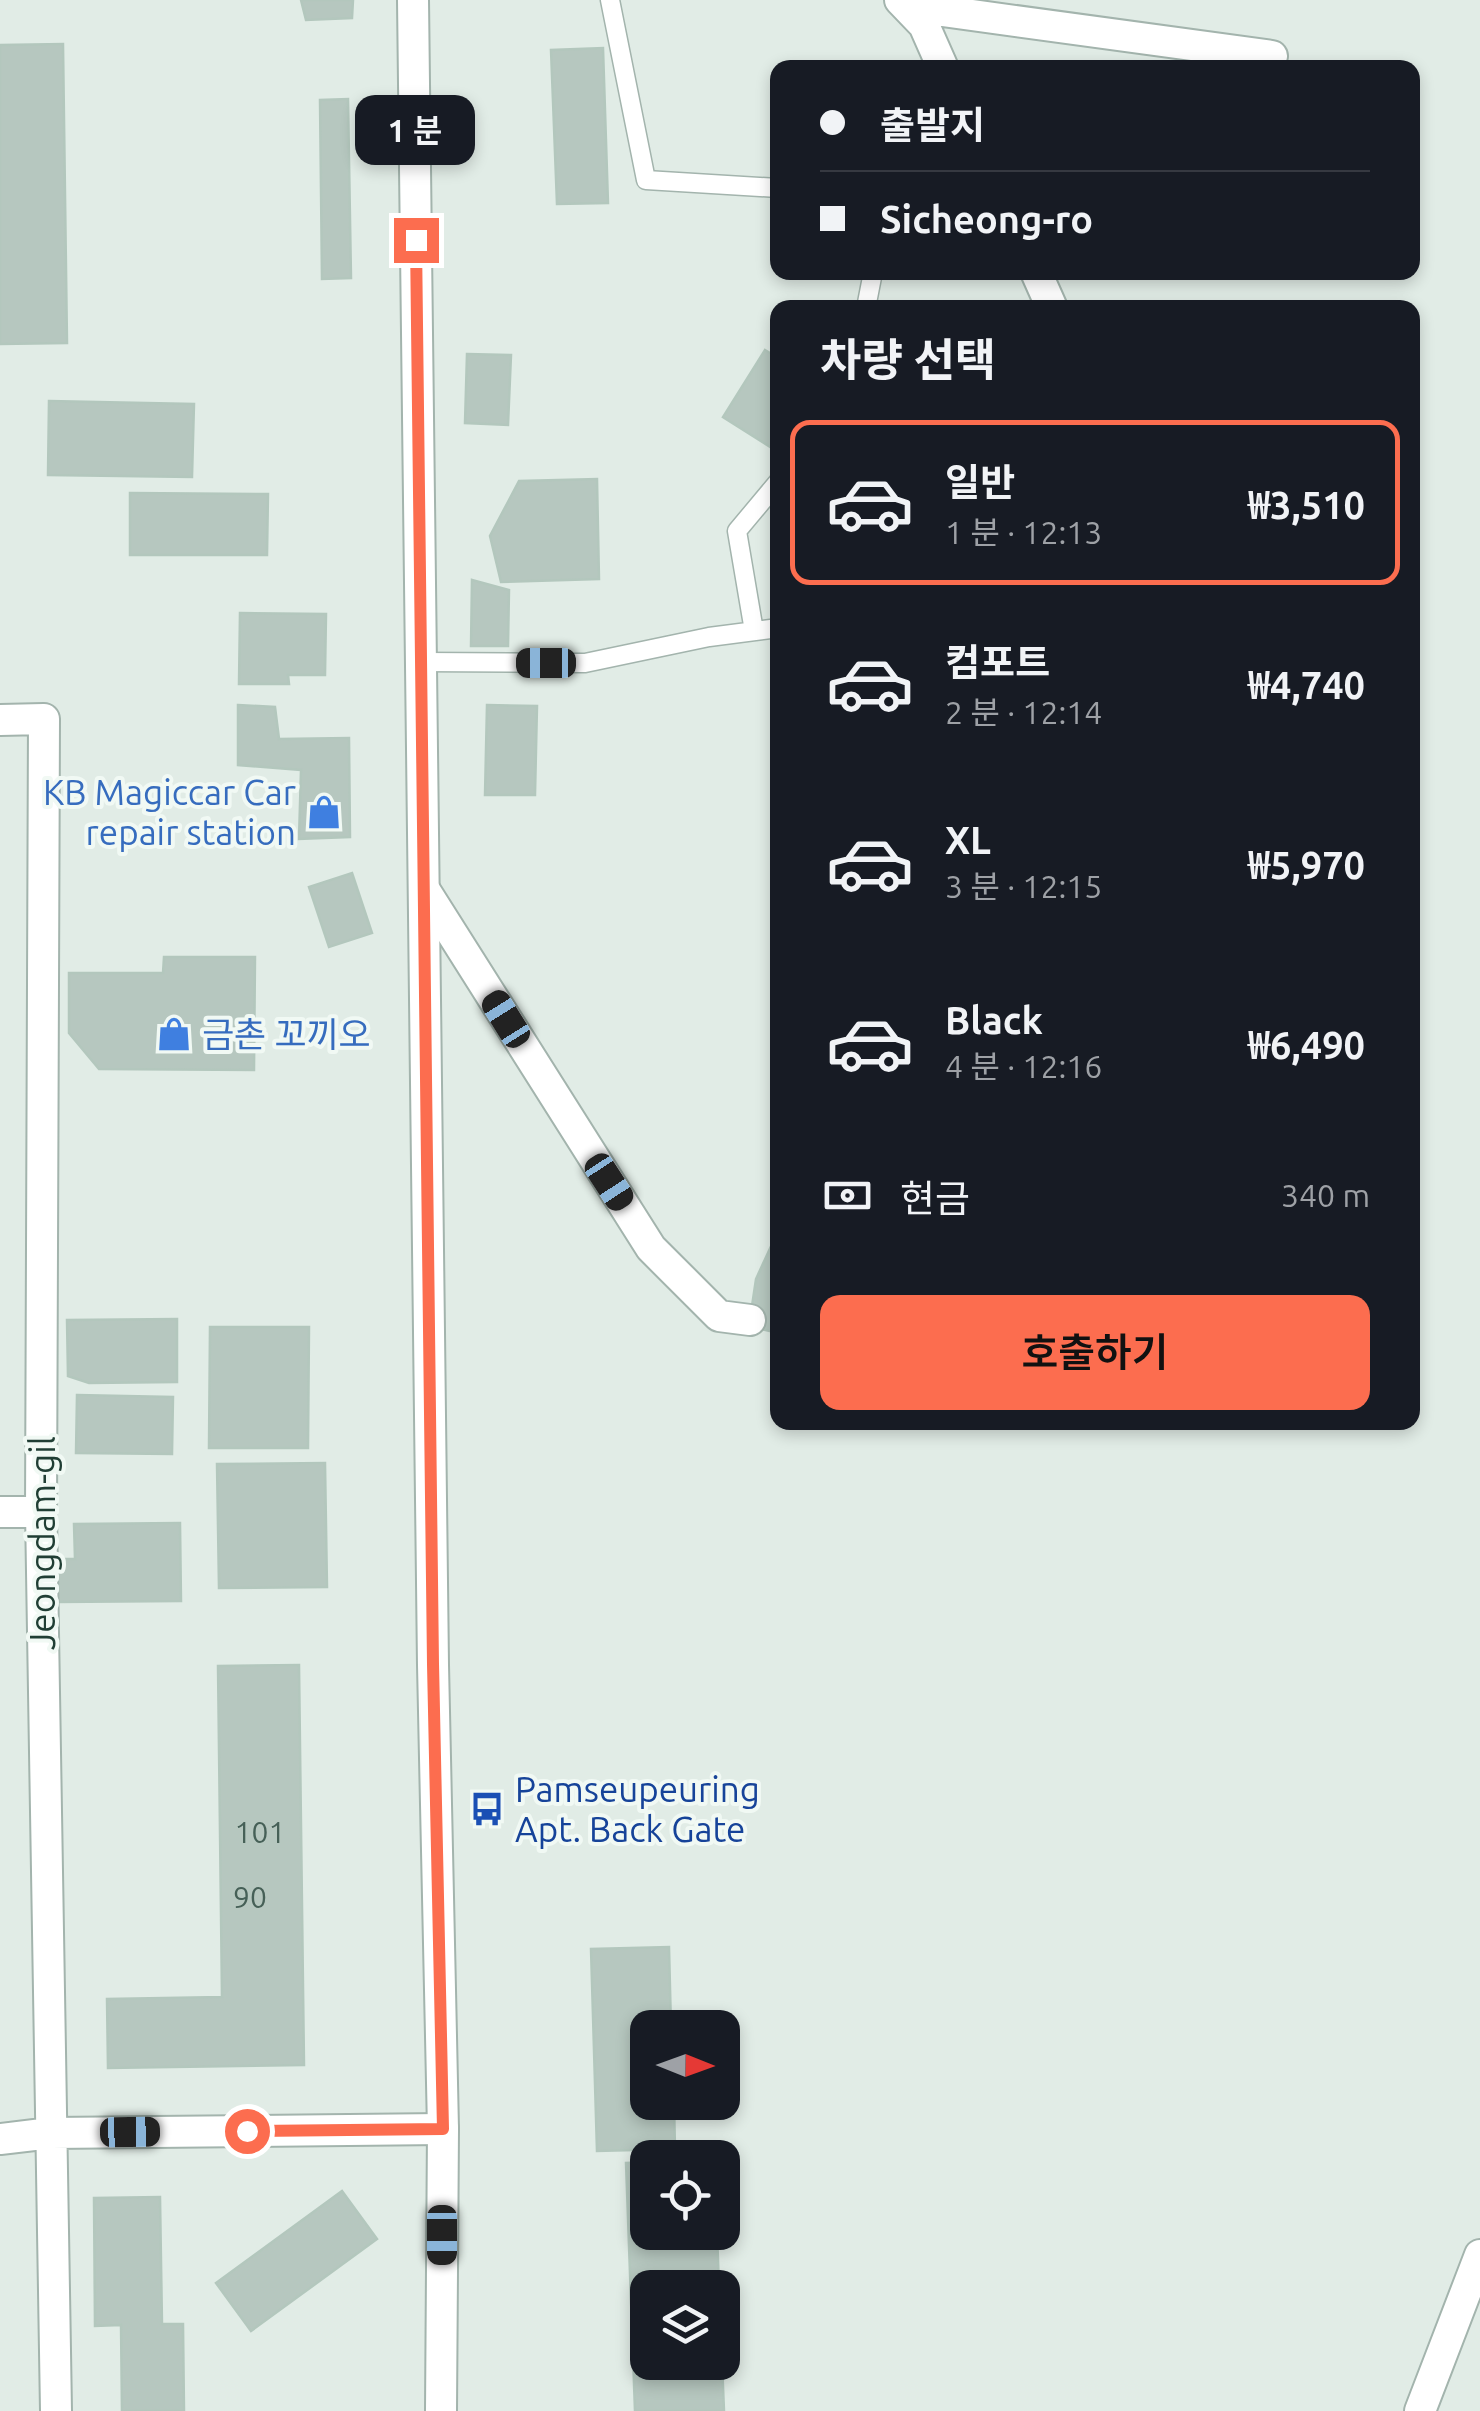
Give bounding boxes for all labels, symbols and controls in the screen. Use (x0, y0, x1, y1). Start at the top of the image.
callout: 1 분 (356, 95, 476, 165)
text: 출발지 (880, 104, 985, 146)
text: 1 분 (387, 112, 443, 148)
text: Sicheong-ro (880, 198, 1093, 240)
route end (394, 218, 439, 263)
text: 차량 선택 (820, 334, 996, 385)
icon: car (825, 458, 915, 548)
text: 일반 (945, 461, 1015, 503)
text: ₩3,510 (1248, 484, 1365, 526)
text: 1 분 · 12:13 (945, 514, 1102, 550)
icon: car (825, 638, 915, 728)
text: 컴포트 (945, 641, 1050, 683)
car (516, 648, 576, 678)
text: ₩4,740 (1248, 664, 1365, 706)
text: 2 분 · 12:14 (945, 694, 1102, 730)
place label: KB Magiccar Car repair station (43, 772, 296, 852)
shop icon: KB Magiccar Car repair station (305, 793, 343, 831)
icon: car (825, 818, 915, 908)
text: XL (945, 819, 991, 861)
text: ₩5,970 (1248, 844, 1365, 886)
text: 3 분 · 12:15 (945, 868, 1102, 904)
car (477, 986, 535, 1052)
icon: car (825, 998, 915, 1088)
text: Black (945, 999, 1043, 1041)
place label: 금촌 꼬끼오 (202, 1014, 371, 1054)
shop icon: 금촌 꼬끼오 (155, 1015, 193, 1053)
text: ₩6,490 (1248, 1024, 1365, 1066)
text: 4 분 · 12:16 (945, 1048, 1102, 1084)
car (580, 1149, 638, 1215)
icon: cash (820, 1168, 875, 1223)
text: 현금 (900, 1177, 970, 1219)
text: 340 m (1281, 1177, 1370, 1213)
button: 호출하기 (820, 1295, 1370, 1410)
street label: Jeongdam-gil (22, 1436, 62, 1650)
place label: Pamseupeuring Apt. Back Gate (515, 1769, 760, 1849)
bus stop icon: Pamseupeuring Apt. Back Gate (468, 1790, 506, 1828)
house number: 101 (235, 1815, 285, 1849)
house number: 90 (233, 1880, 267, 1914)
north arrow (630, 2010, 740, 2120)
map controls (630, 2010, 740, 2380)
route start (225, 2109, 270, 2154)
car (100, 2116, 160, 2148)
button: locate (630, 2140, 740, 2250)
car (427, 2205, 457, 2265)
button: layers (630, 2270, 740, 2380)

